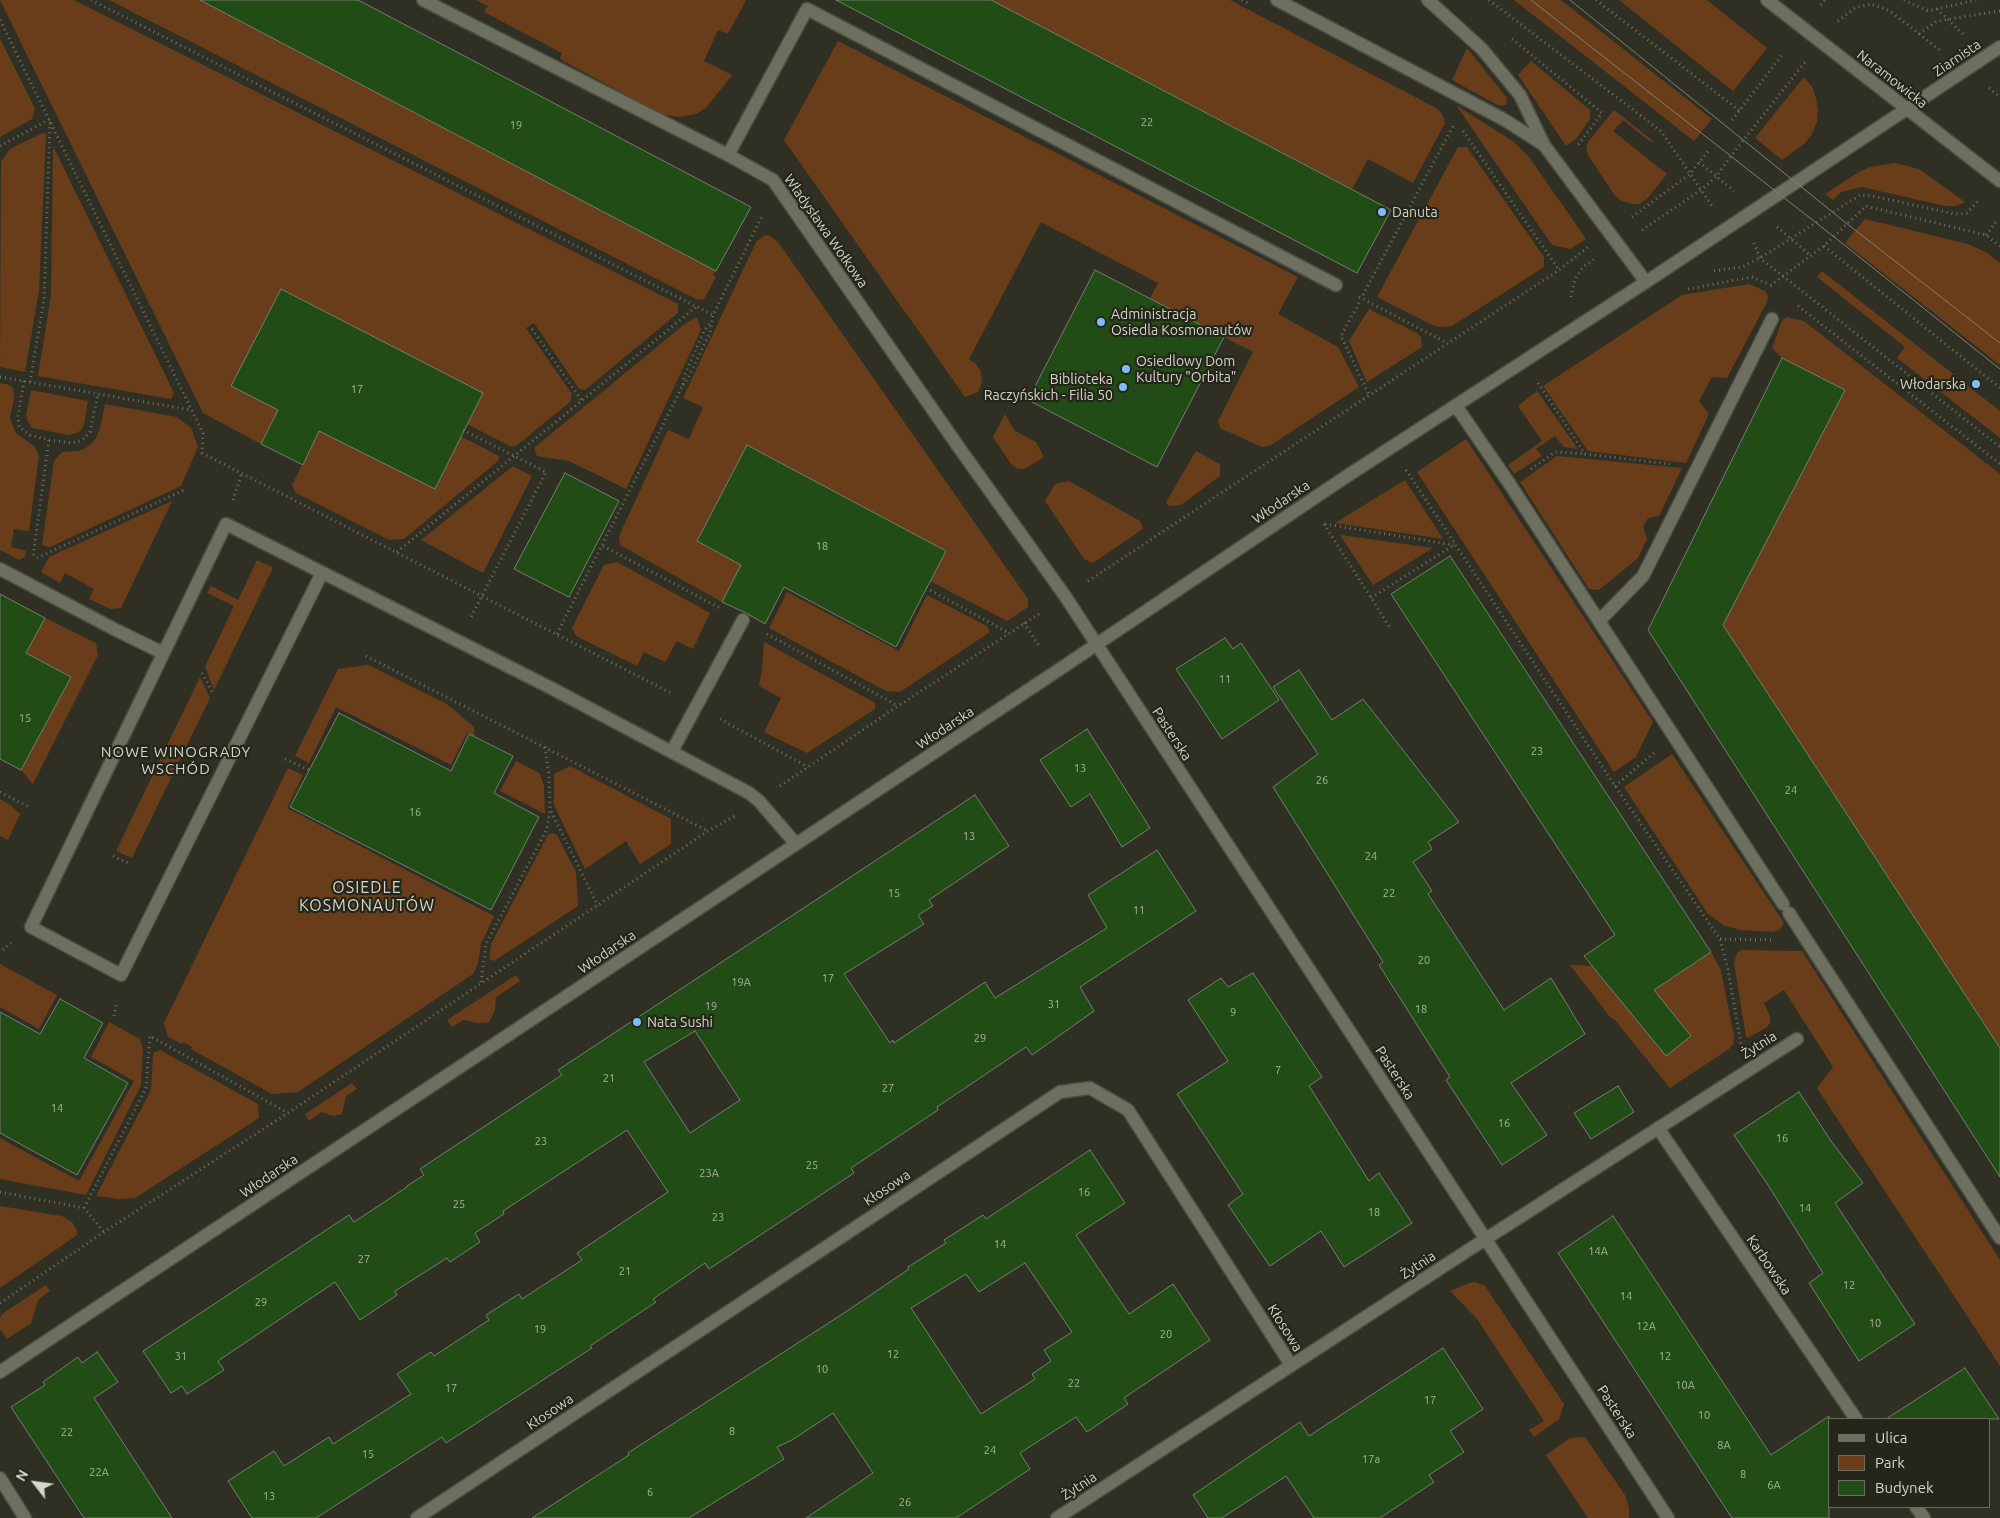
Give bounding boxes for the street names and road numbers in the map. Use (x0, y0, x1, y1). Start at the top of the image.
street label: Ziarnista (1930, 36, 1984, 80)
street label: Naramowicka (1853, 46, 1931, 112)
street label: Władysława Wołkowa (780, 171, 872, 291)
street label: Włodarska (1249, 477, 1313, 527)
street label: Włodarska (913, 703, 977, 753)
street label: Pasterska (1149, 704, 1195, 764)
street label: Włodarska (575, 927, 639, 977)
street label: Żytnia (1738, 1028, 1780, 1062)
street label: Pasterska (1372, 1043, 1418, 1103)
street label: Włodarska (237, 1151, 301, 1201)
street label: Kłosowa (860, 1166, 914, 1210)
street label: Karbowska (1743, 1232, 1795, 1298)
street label: Żytnia (1397, 1247, 1439, 1283)
street label: Kłosowa (1264, 1301, 1306, 1355)
street label: Pasterska (1594, 1382, 1640, 1442)
street label: Kłosowa (523, 1390, 577, 1434)
street label: Żytnia (1058, 1468, 1100, 1504)

